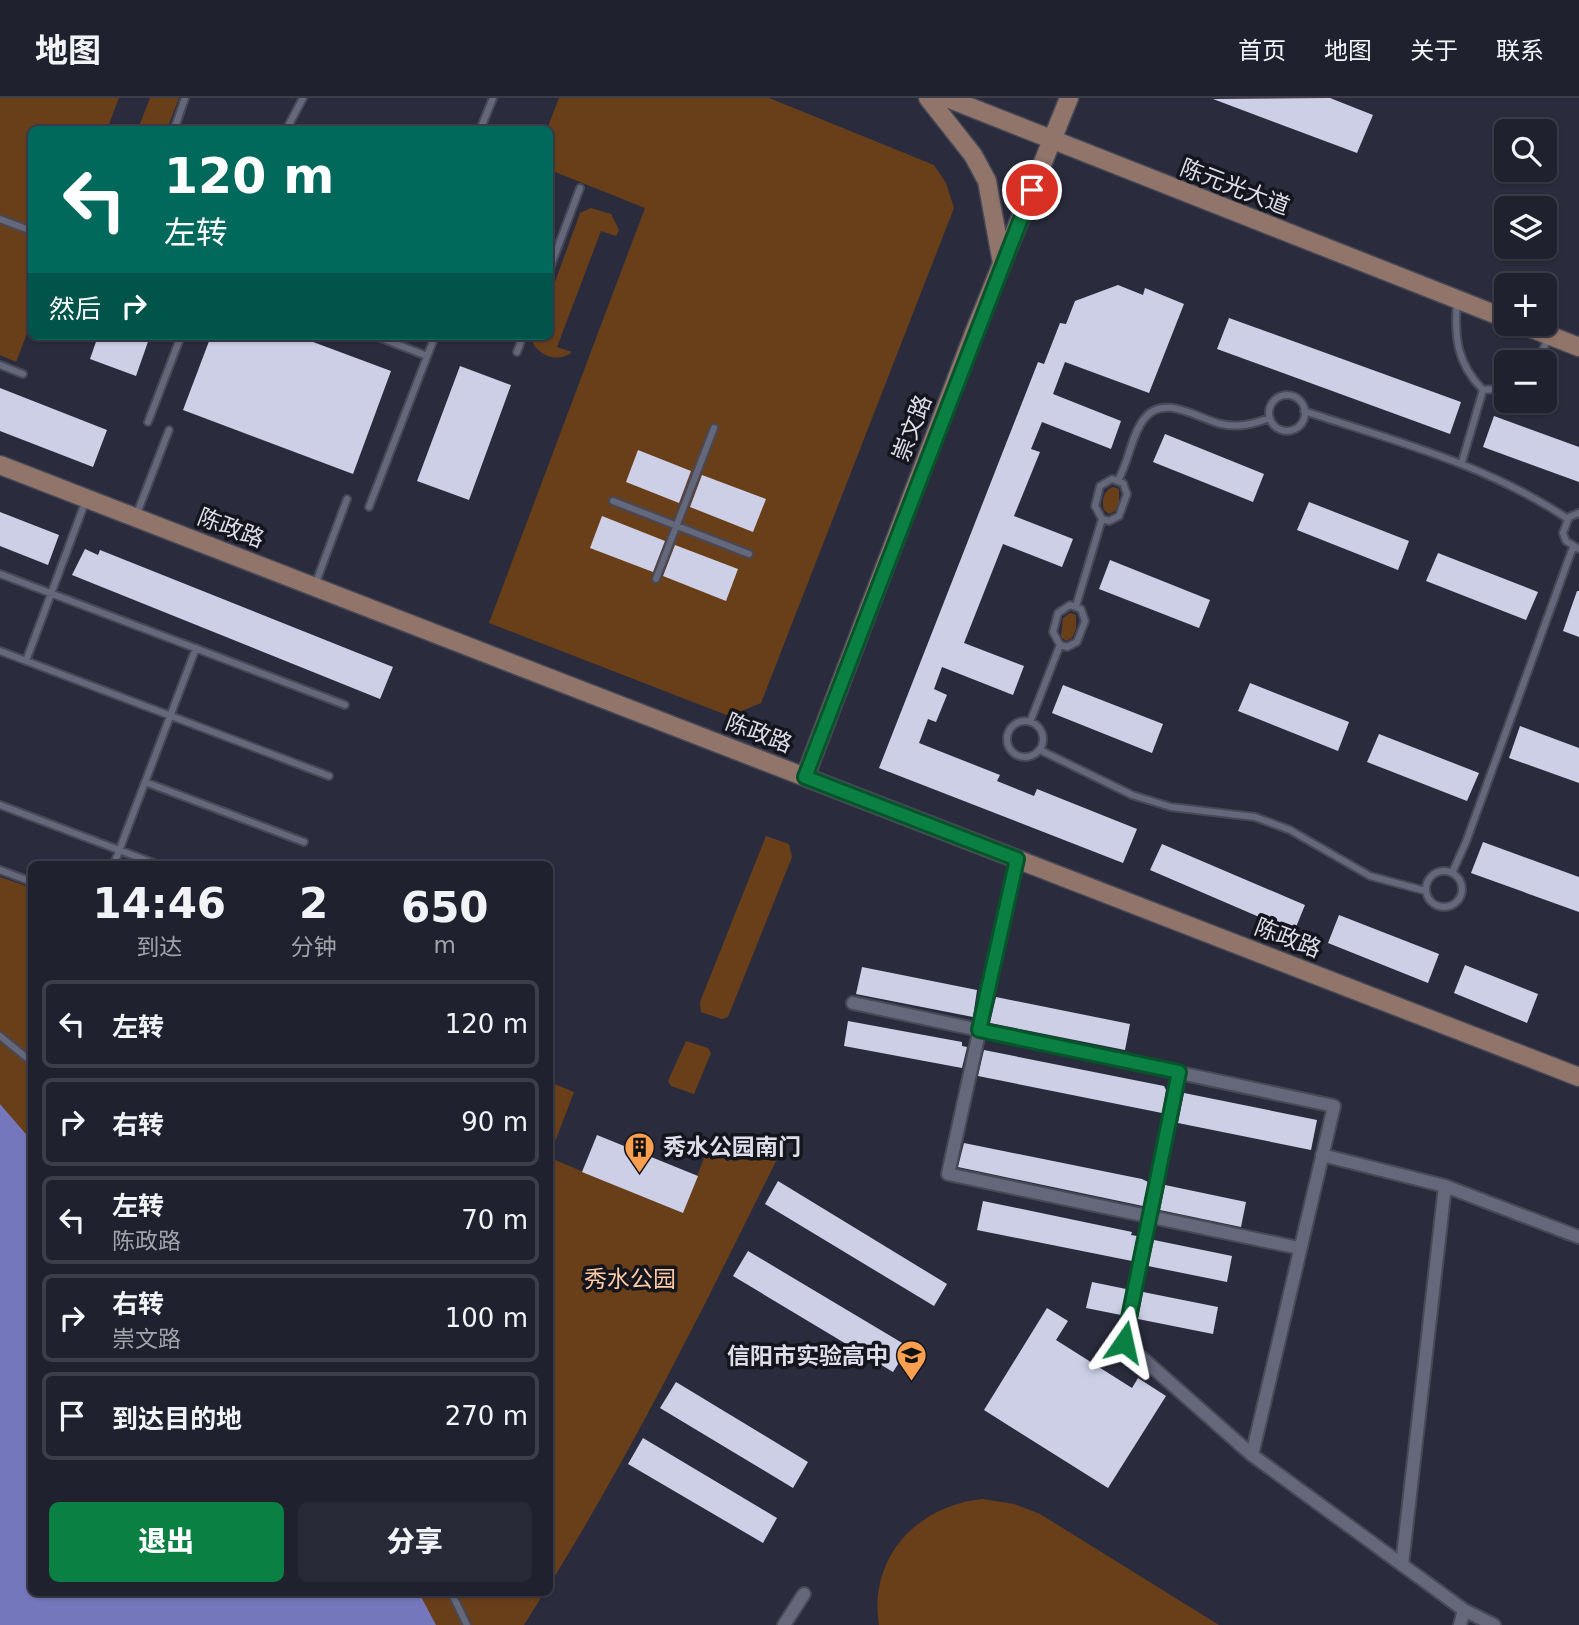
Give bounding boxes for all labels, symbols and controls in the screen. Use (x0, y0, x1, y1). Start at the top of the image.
text: 地图 (35, 31, 101, 70)
text: 首页 (1238, 37, 1286, 65)
text: 地图 (1324, 37, 1372, 65)
text: 关于 (1410, 37, 1458, 65)
text: 联系 (1496, 37, 1544, 65)
map controls (1494, 119, 1557, 413)
button: search (1494, 119, 1557, 182)
text: 120 m (164, 148, 334, 205)
icon: left (49, 154, 140, 245)
street label: 陈元光大道 (1177, 154, 1293, 220)
pin (1002, 160, 1062, 220)
icon: arrive (1013, 171, 1051, 209)
button: layers (1494, 196, 1557, 259)
text: 左转 (164, 214, 228, 252)
button: + (1494, 273, 1557, 336)
icon: right (115, 287, 153, 325)
text: 然后 (49, 294, 101, 324)
button: − (1494, 350, 1557, 413)
street label: 崇文路 (887, 391, 937, 465)
street label: 陈政路 (194, 503, 268, 553)
street label: 陈政路 (722, 708, 796, 758)
text: 14:46 (92, 879, 226, 928)
text: 2 (299, 879, 328, 928)
text: 650 (401, 883, 489, 932)
street label: 陈政路 (1251, 913, 1325, 963)
text: m (434, 932, 456, 958)
text: 到达 (136, 934, 182, 960)
text: 分钟 (291, 934, 337, 960)
icon: left (53, 1005, 91, 1043)
text: 120 m (445, 1009, 528, 1039)
text: 左转 (112, 1012, 164, 1042)
icon: right (53, 1103, 91, 1141)
text: 90 m (461, 1107, 528, 1137)
text: 右转 (112, 1110, 164, 1140)
building icon: 秀水公园南门 (623, 1130, 657, 1174)
place label: 秀水公园南门 (663, 1134, 801, 1160)
text: 左转 (112, 1191, 164, 1221)
icon: left (53, 1201, 91, 1239)
text: 70 m (461, 1205, 528, 1235)
text: 陈政路 (112, 1228, 181, 1254)
park label: 秀水公园 (584, 1266, 676, 1292)
text: 右转 (112, 1289, 164, 1319)
icon: right (53, 1299, 91, 1337)
text: 100 m (445, 1303, 528, 1333)
position arrow (1087, 1305, 1161, 1379)
text: 崇文路 (112, 1326, 181, 1352)
school or university icon: 信阳市实验高中 (894, 1339, 928, 1383)
place label: 信阳市实验高中 (727, 1343, 888, 1369)
icon: arrive (53, 1397, 91, 1435)
text: 270 m (445, 1401, 528, 1431)
text: 到达目的地 (112, 1404, 242, 1434)
button: 退出 (49, 1502, 284, 1582)
button: 分享 (298, 1502, 532, 1582)

